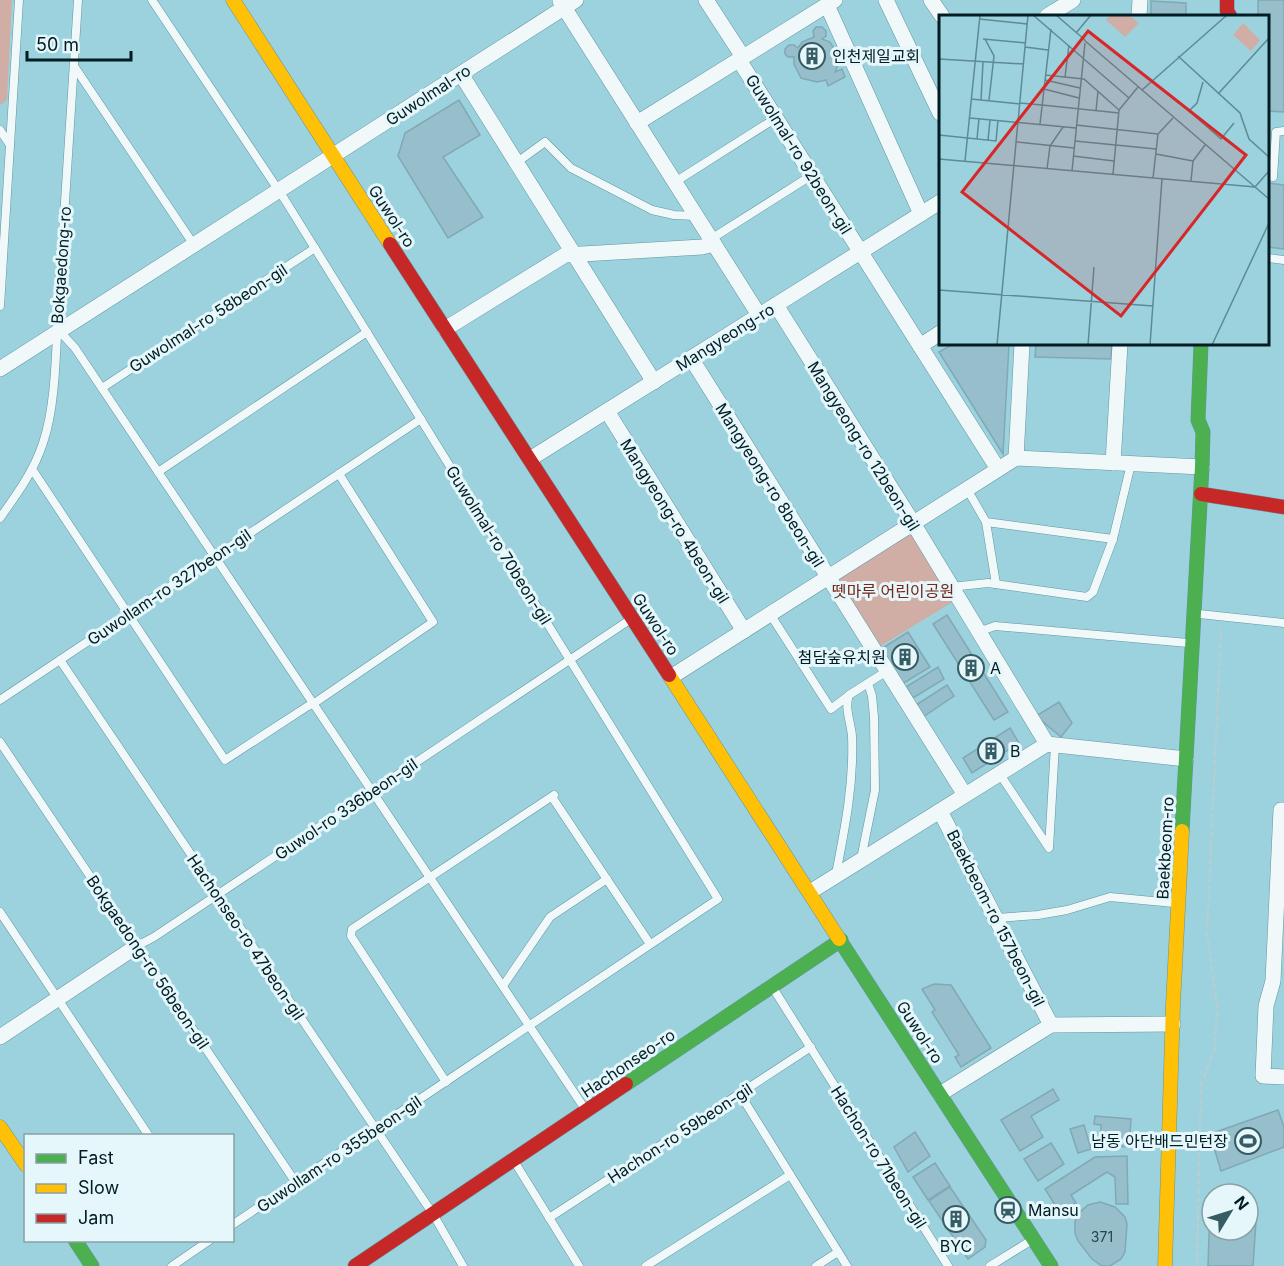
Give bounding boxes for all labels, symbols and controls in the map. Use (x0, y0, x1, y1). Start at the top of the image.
inset map (939, 15, 1269, 345)
scale bar (27, 24, 130, 62)
text: 50 m (36, 34, 79, 55)
building icon: 인천제일교회 (797, 41, 827, 71)
place label: 인천제일교회 (832, 46, 920, 66)
street label: Guwolmal-ro (382, 60, 474, 130)
street label: Guwolmal-ro 92beon-gil (742, 70, 856, 238)
street label: Guwol-ro (364, 181, 420, 251)
street label: Bokgaedong-ro (47, 205, 75, 325)
street label: Guwolmal-ro 58beon-gil (125, 259, 291, 377)
street label: Mangyeong-ro (672, 299, 778, 375)
street label: Mangyeong-ro 12beon-gil (804, 358, 924, 534)
street label: Mangyeong-ro 8beon-gil (711, 399, 829, 571)
street label: Mangyeong-ro 4beon-gil (616, 435, 734, 607)
street label: Guwolmal-ro 70beon-gil (442, 462, 556, 628)
street label: Guwollam-ro 327beon-gil (83, 525, 255, 649)
park label: 뗏마루 어린이공원 (832, 581, 954, 601)
street label: Guwol-ro (628, 589, 684, 659)
building icon: 첨담숲유치원 (890, 642, 920, 672)
place label: 첨담숲유치원 (798, 647, 886, 667)
building icon: A (956, 653, 986, 683)
place label: A (990, 658, 1001, 678)
building icon: B (976, 736, 1006, 766)
place label: B (1010, 741, 1020, 761)
street label: Guwol-ro 336beon-gil (271, 754, 421, 864)
street label: Baekbeom-ro (1152, 796, 1178, 900)
street label: Baekbeom-ro 157beon-gil (943, 826, 1049, 1010)
street label: Hachonseo-ro 47beon-gil (183, 850, 309, 1024)
street label: Bokgaedong-ro 56beon-gil (82, 871, 214, 1053)
street label: Guwol-ro (892, 997, 948, 1067)
street label: Hachonseo-ro (577, 1024, 679, 1102)
street label: Hachon-ro 59beon-gil (604, 1079, 756, 1187)
street label: Hachon-ro 71beon-gil (827, 1082, 931, 1232)
street label: Guwollam-ro 355beon-gil (253, 1091, 425, 1217)
sports icon: 남동 아단배드민턴장 (1233, 1126, 1263, 1156)
place label: 남동 아단배드민턴장 (1091, 1131, 1228, 1151)
legend (24, 1134, 234, 1242)
text: Fast (78, 1147, 114, 1168)
text: Slow (78, 1177, 119, 1198)
north arrow (1200, 1182, 1260, 1242)
text: N (1230, 1192, 1253, 1214)
station icon: Mansu (993, 1195, 1023, 1225)
place label: Mansu (1028, 1200, 1079, 1220)
building icon: BYC (941, 1204, 971, 1234)
text: Jam (78, 1207, 114, 1228)
house number: 371 (1091, 1228, 1113, 1245)
place label: BYC (940, 1236, 972, 1256)

